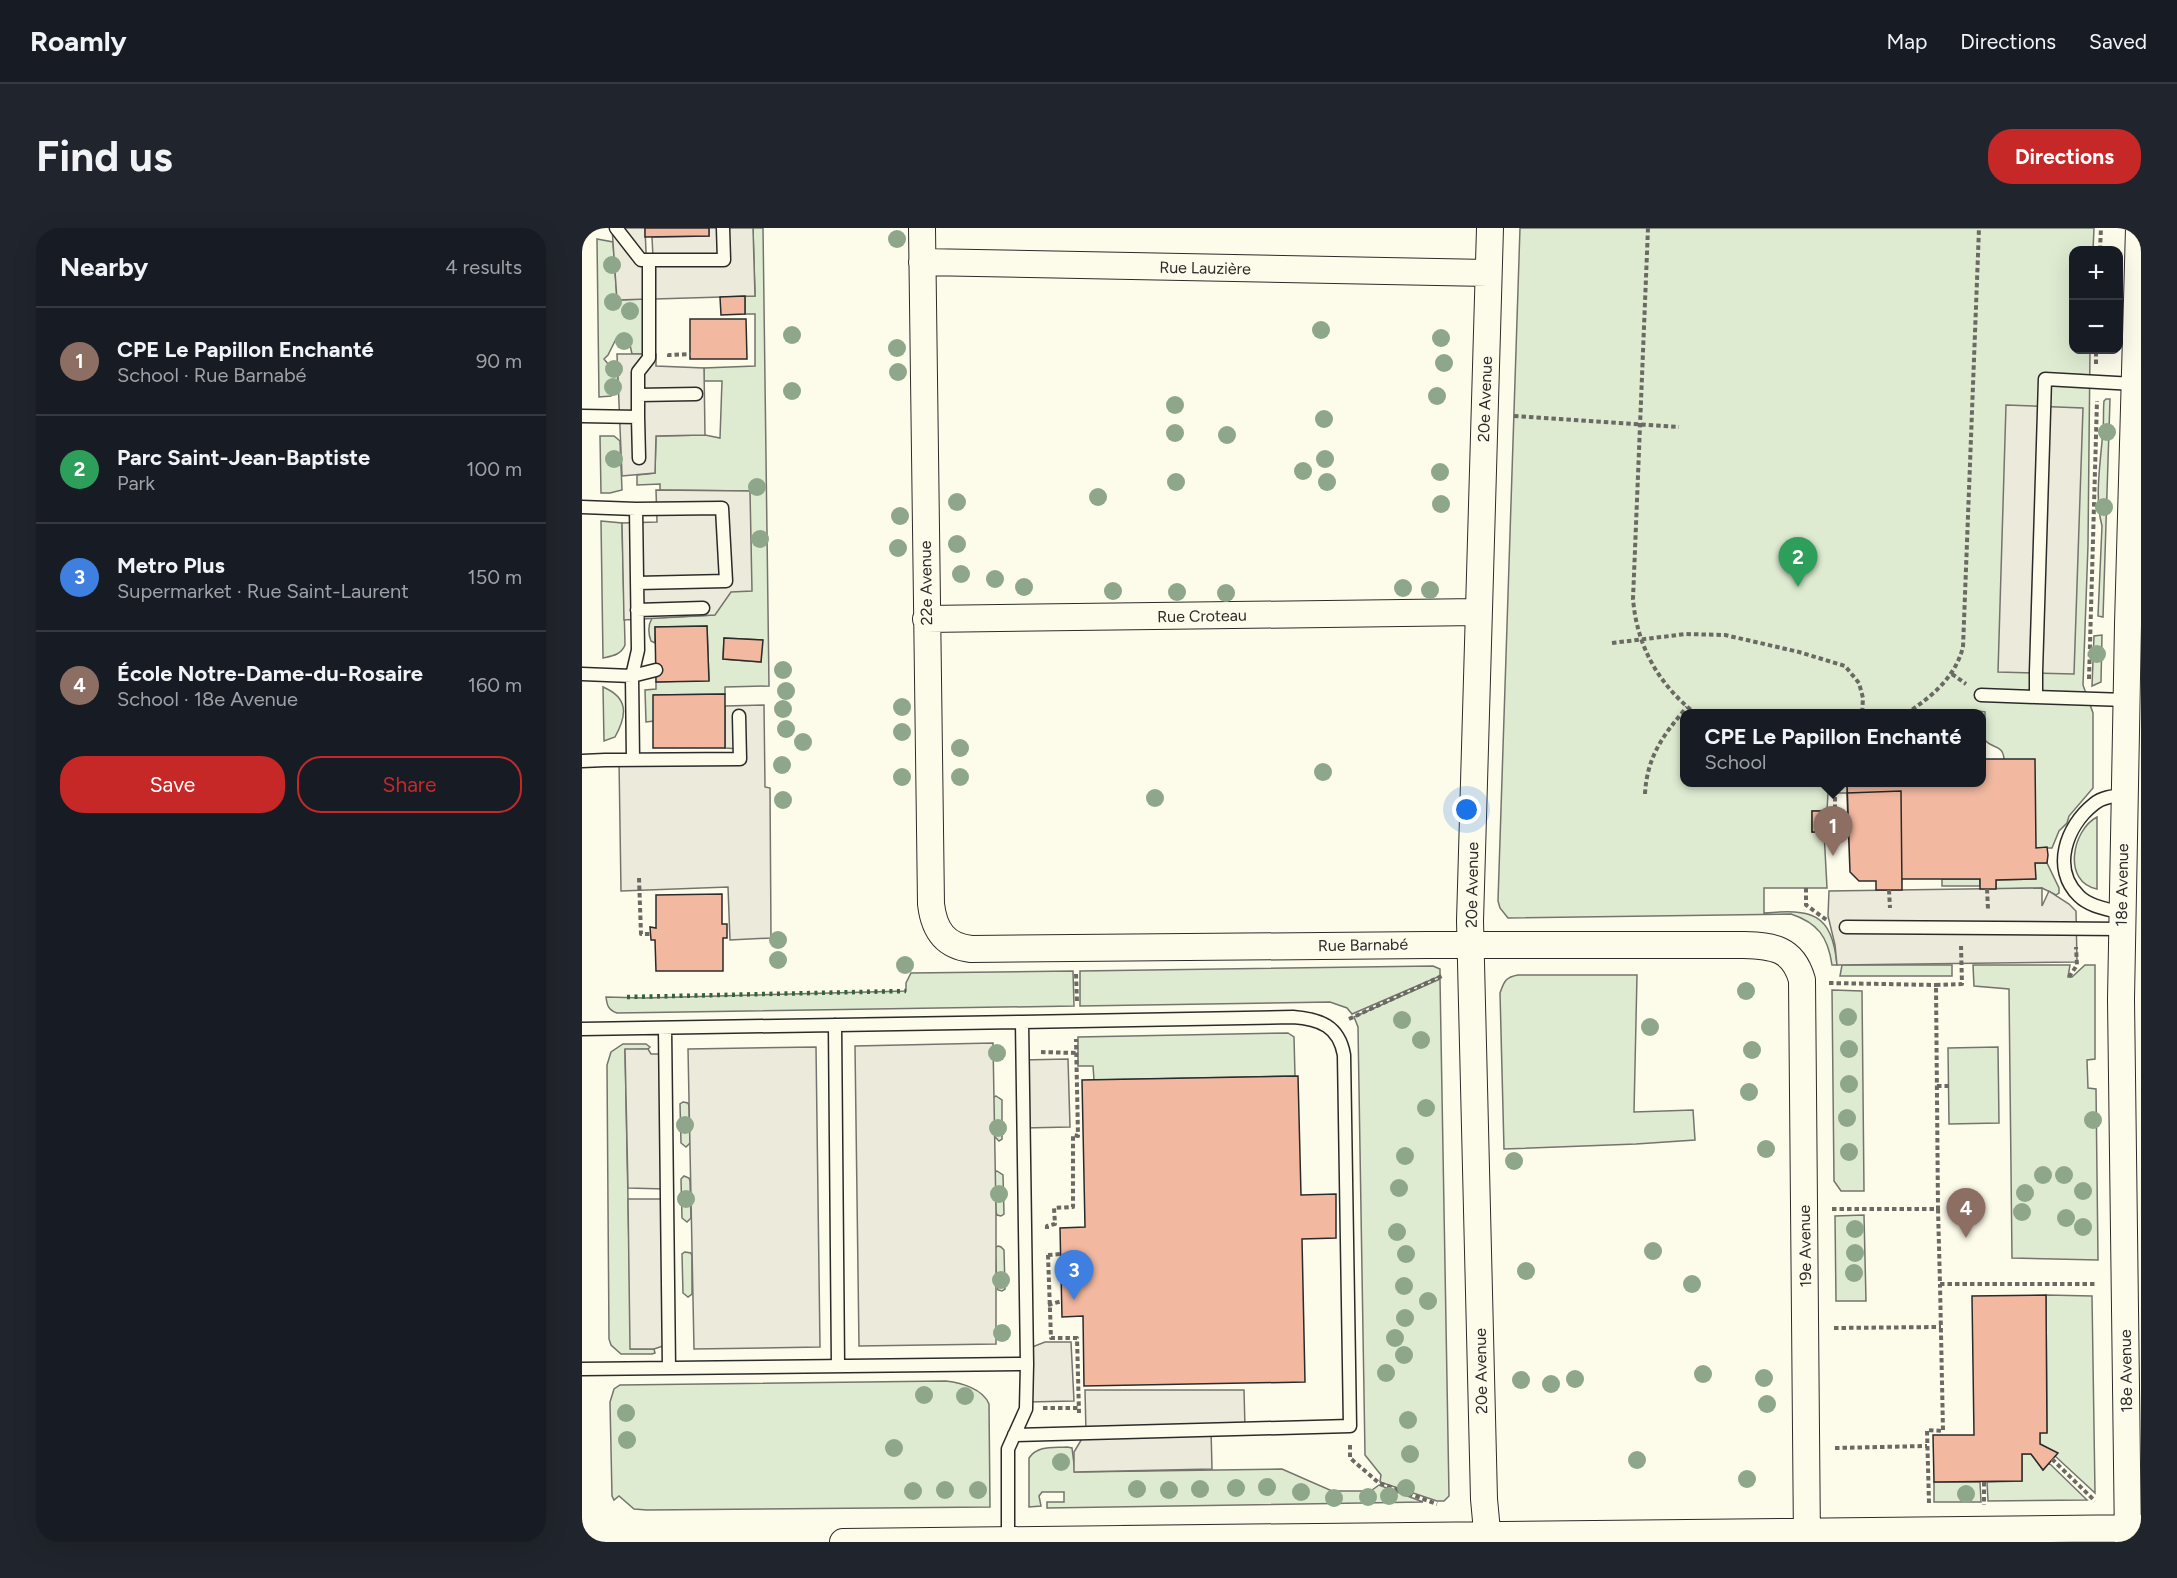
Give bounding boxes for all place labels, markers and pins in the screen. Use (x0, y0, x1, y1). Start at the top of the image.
pin: 2 (1778, 538, 1818, 587)
pin: 1 (1814, 806, 1852, 856)
pin: 4 (1946, 1188, 1986, 1238)
pin: 3 (1054, 1250, 1094, 1300)

